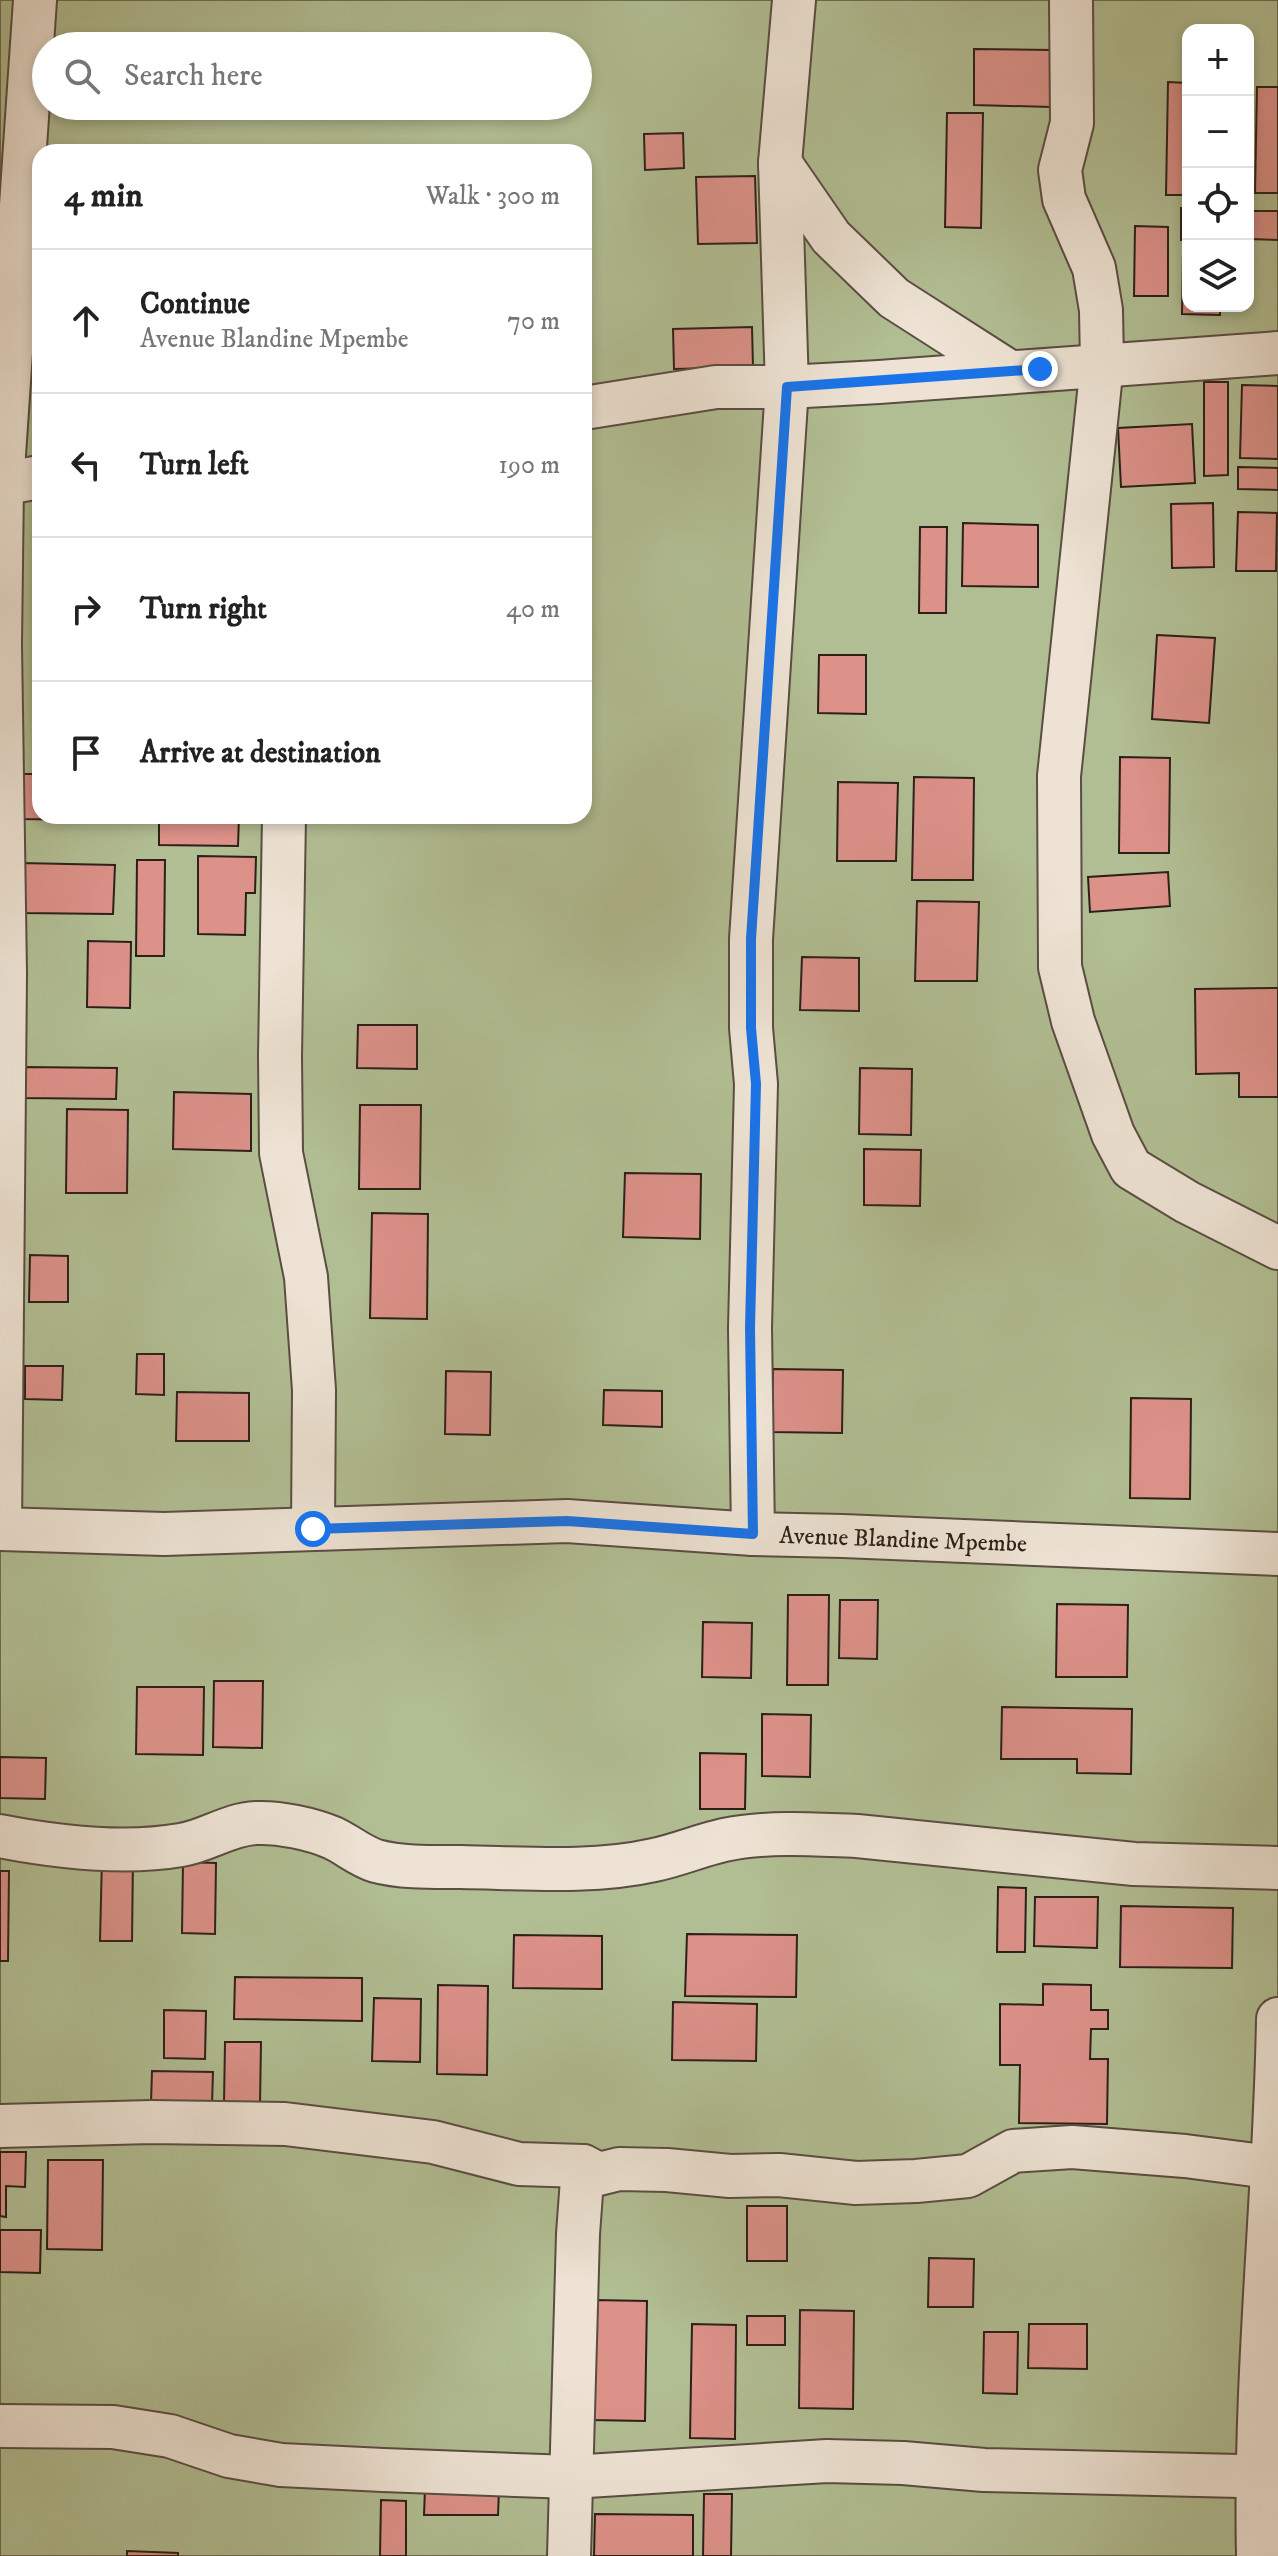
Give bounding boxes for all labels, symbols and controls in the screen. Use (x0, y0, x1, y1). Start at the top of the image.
map controls (1182, 24, 1254, 312)
button: + (1182, 24, 1254, 96)
search box (32, 32, 592, 120)
icon: search (60, 54, 104, 98)
text: Search here (124, 58, 263, 95)
button: − (1182, 96, 1254, 168)
button: locate (1182, 168, 1254, 240)
text: 4 min (64, 175, 143, 217)
text: Walk · 300 m (426, 180, 560, 213)
button: layers (1182, 240, 1254, 312)
text: Continue (140, 286, 250, 323)
icon: ahead (64, 299, 108, 343)
text: 70 m (507, 305, 560, 338)
text: Avenue Blandine Mpembe (140, 323, 409, 356)
route end (1022, 351, 1058, 387)
icon: left (64, 443, 108, 487)
text: Turn left (140, 447, 249, 484)
text: 190 m (498, 449, 560, 482)
icon: right (64, 587, 108, 631)
text: Turn right (140, 591, 267, 628)
text: 40 m (506, 593, 560, 626)
icon: arrive (64, 731, 108, 775)
text: Arrive at destination (140, 735, 381, 772)
route start (295, 1511, 331, 1547)
street label: Avenue Blandine Mpembe (779, 1521, 1027, 1559)

